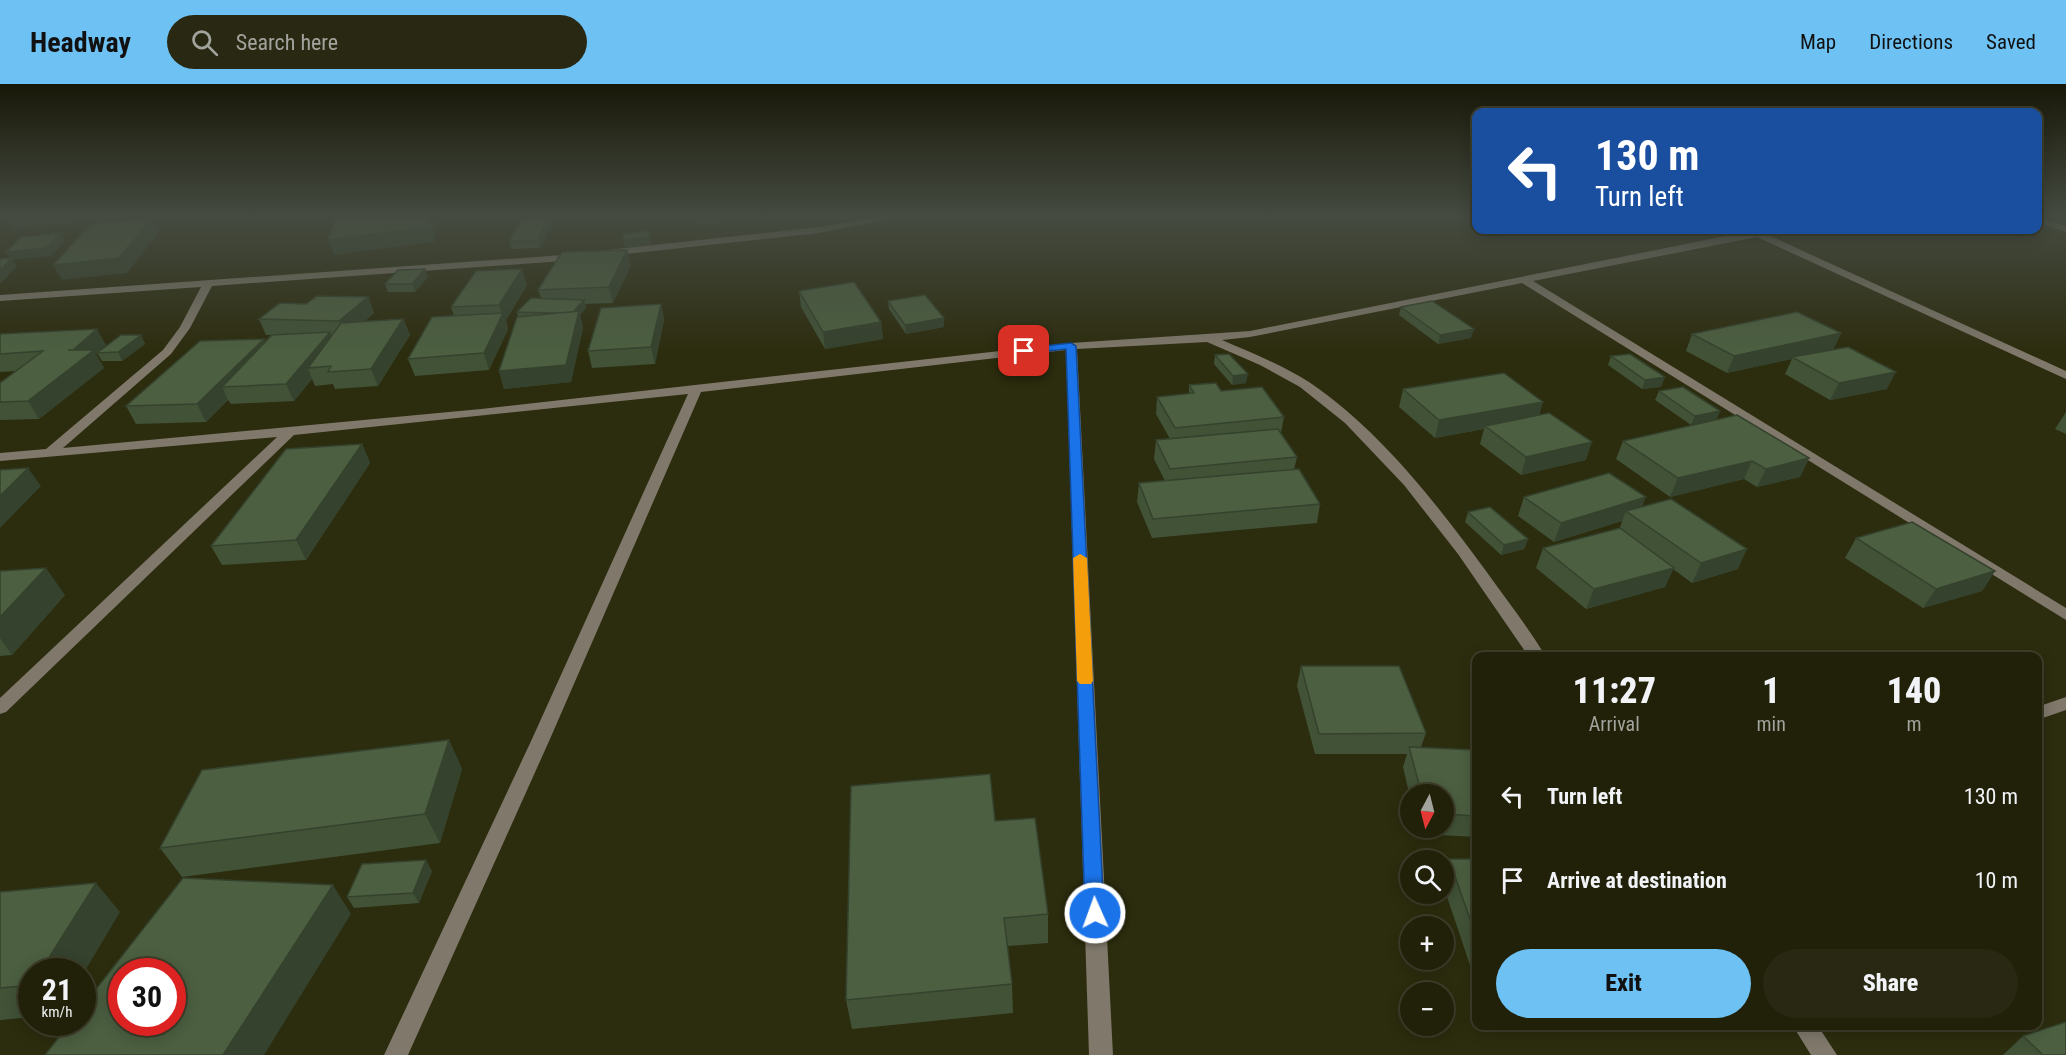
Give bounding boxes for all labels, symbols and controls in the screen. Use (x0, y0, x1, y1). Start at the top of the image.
search box (167, 15, 587, 69)
text: Headway (30, 26, 131, 59)
icon: search (188, 26, 221, 59)
text: Search here (236, 30, 338, 55)
text: Map (1800, 30, 1836, 54)
text: Directions (1869, 30, 1953, 54)
text: Saved (1986, 30, 2036, 54)
text: 130 m (1595, 131, 1700, 180)
icon: left (1496, 132, 1574, 210)
text: Turn left (1595, 181, 1684, 213)
pin (998, 325, 1049, 376)
icon: arrive (1007, 334, 1040, 367)
text: 11:27 (1573, 670, 1656, 712)
text: 1 (1762, 670, 1780, 712)
text: 140 (1886, 670, 1941, 712)
text: Arrival (1589, 712, 1640, 736)
text: min (1757, 712, 1786, 736)
text: m (1906, 712, 1921, 736)
icon: left (1496, 780, 1529, 813)
north arrow (1400, 784, 1454, 838)
map controls (1400, 784, 1454, 1036)
text: Turn left (1547, 784, 1622, 809)
text: 130 m (1964, 784, 2018, 809)
button: search (1400, 850, 1454, 904)
icon: arrive (1496, 864, 1529, 897)
text: Arrive at destination (1547, 868, 1727, 893)
text: 10 m (1975, 868, 2018, 893)
position arrow (1063, 881, 1127, 945)
button: + (1400, 916, 1454, 970)
button: Exit (1496, 949, 1751, 1018)
button: Share (1763, 949, 2018, 1018)
speed limit sign: 30 (108, 958, 186, 1036)
text: 21 (42, 972, 72, 1007)
button: − (1400, 982, 1454, 1036)
text: km/h (42, 1003, 72, 1021)

